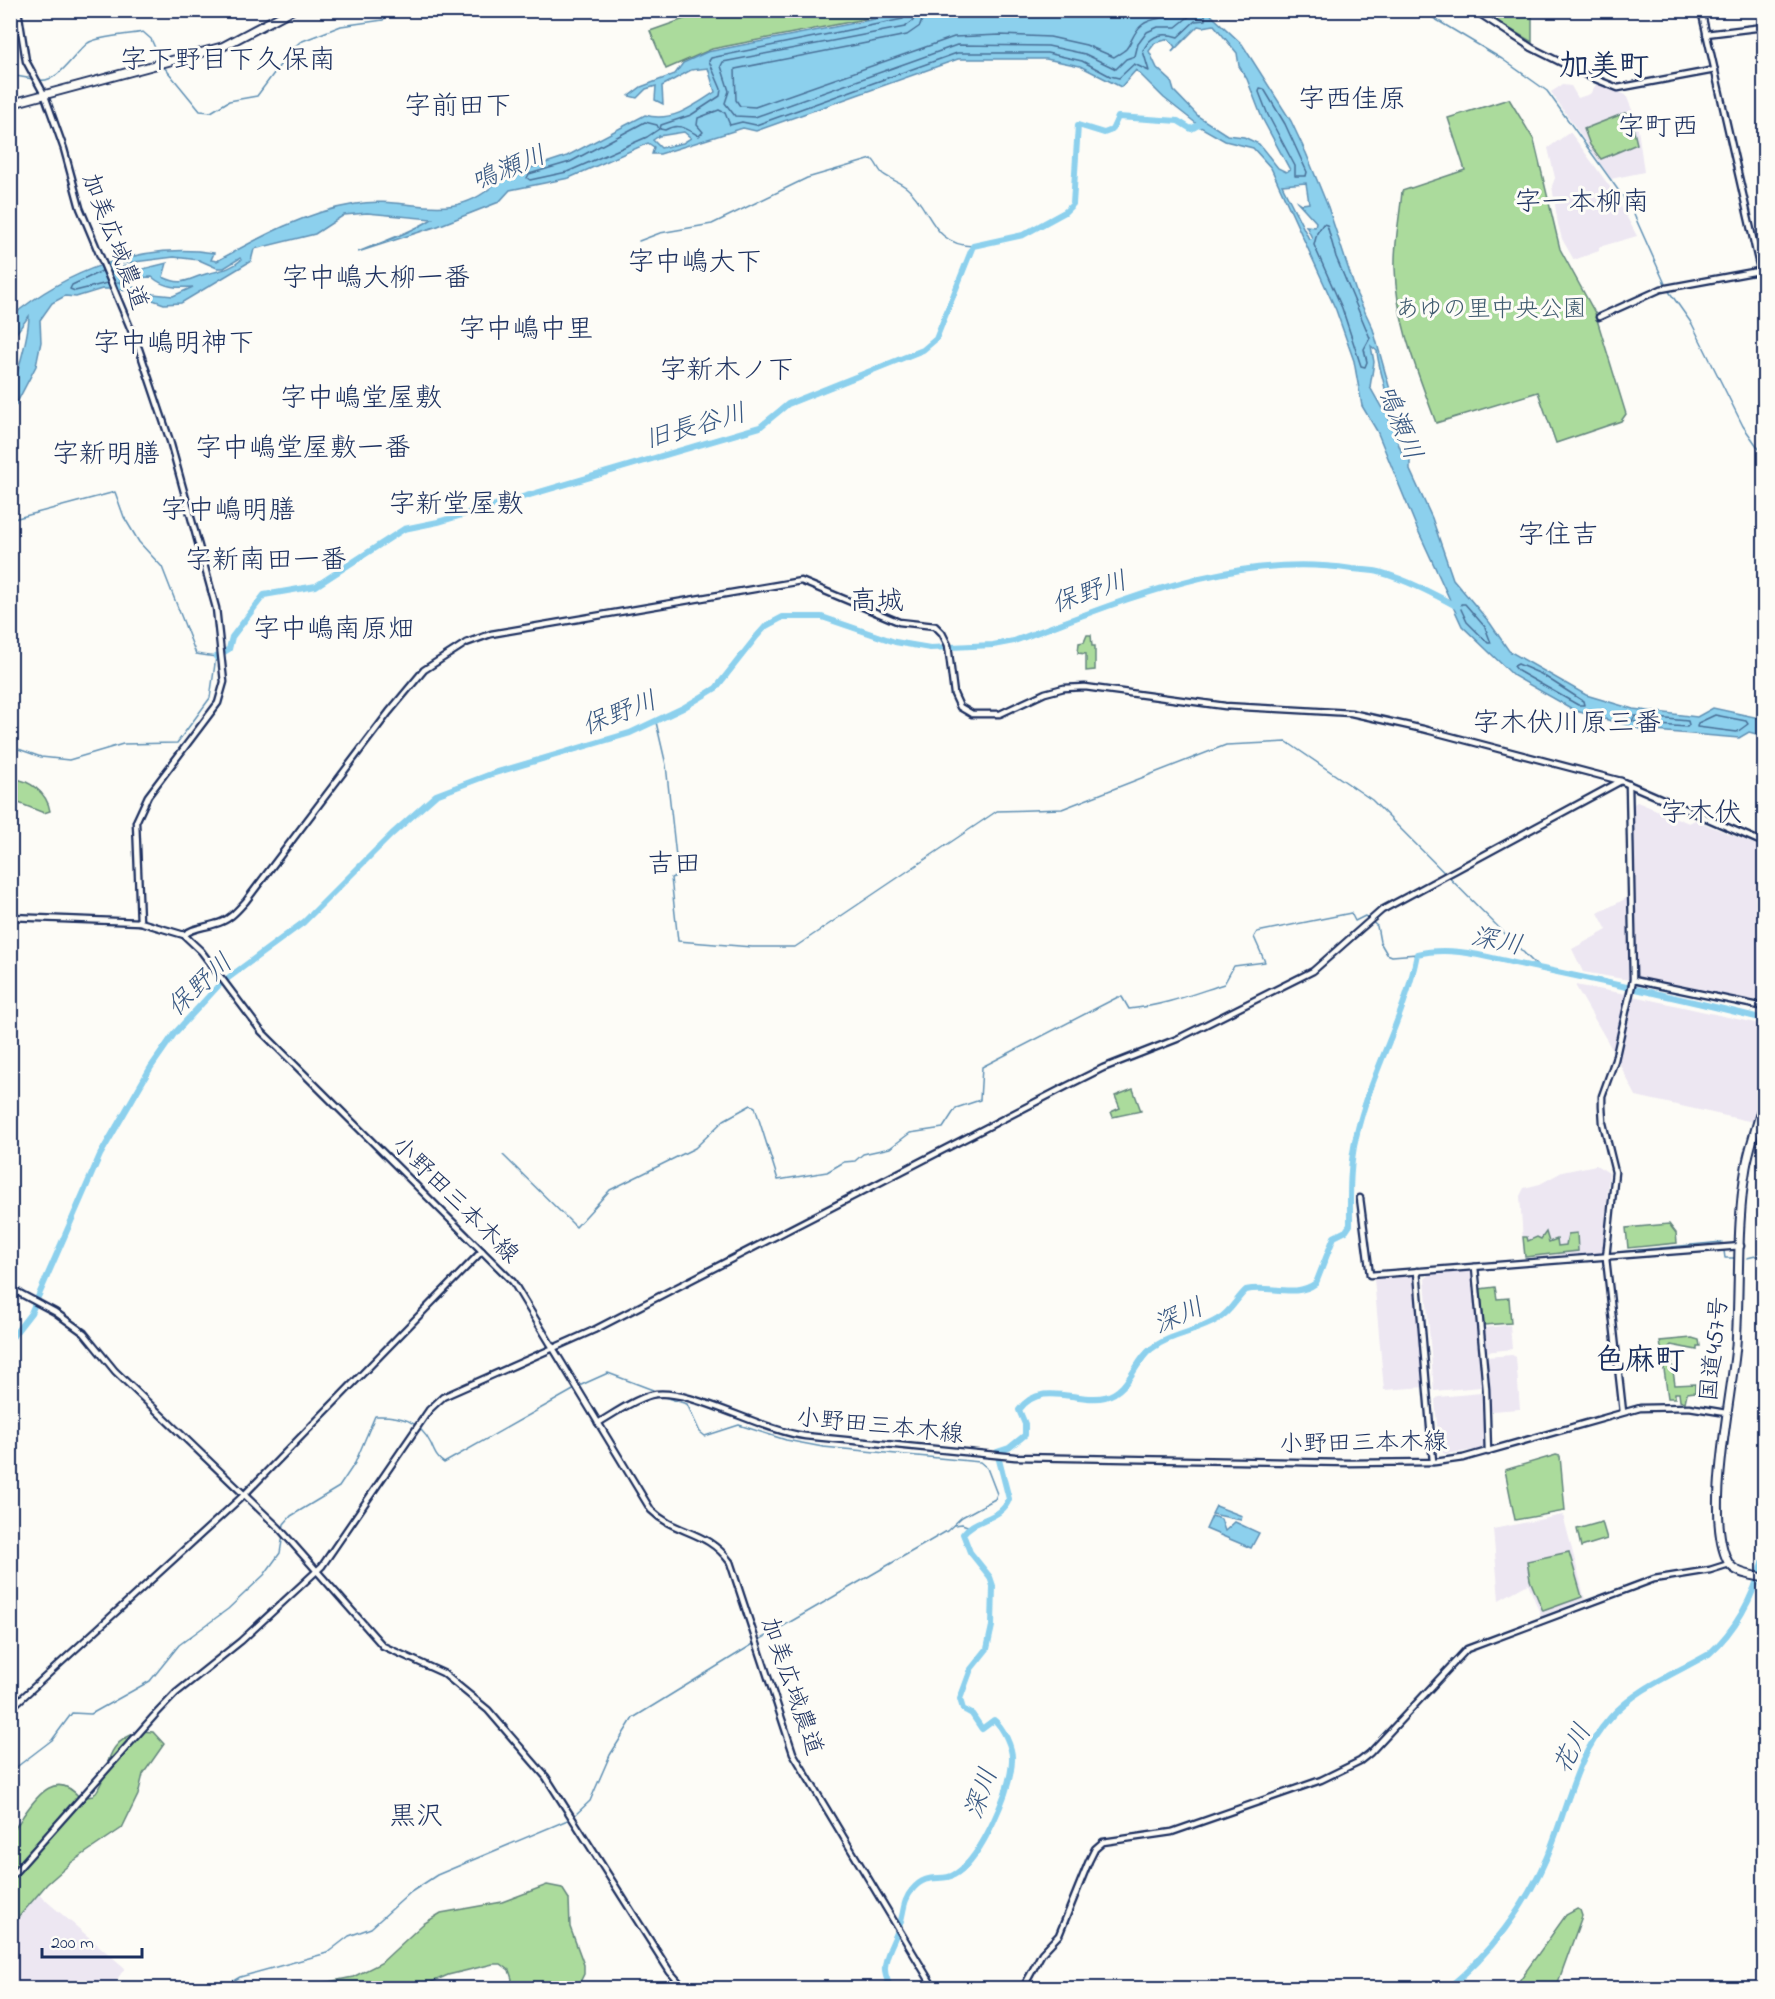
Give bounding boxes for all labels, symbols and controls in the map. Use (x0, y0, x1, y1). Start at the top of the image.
district label: 字下野目下久保南 (120, 42, 336, 81)
district label: 加美町 (1559, 46, 1649, 90)
district label: 字西佳原 (1298, 81, 1406, 120)
district label: 字前田下 (404, 88, 512, 127)
district label: 字町西 (1618, 109, 1699, 148)
water label: 鳴瀬川 (466, 138, 552, 202)
street label: 加美広域農道 (72, 168, 156, 315)
district label: 字一本柳南 (1515, 184, 1650, 223)
district label: 字中嶋大下 (628, 244, 763, 283)
district label: 字中嶋大柳一番 (282, 260, 471, 299)
park label: あゆの里中央公園 (1395, 293, 1587, 328)
district label: 字中嶋中里 (459, 311, 594, 350)
district label: 字中嶋明神下 (93, 325, 255, 364)
district label: 字新木ノ下 (660, 352, 795, 391)
district label: 字中嶋堂屋敷 (280, 380, 442, 419)
water label: 鳴瀬川 (1366, 380, 1430, 466)
water label: 旧長谷川 (641, 395, 751, 460)
district label: 字中嶋堂屋敷一番 (195, 430, 411, 469)
district label: 字新明膳 (52, 436, 160, 475)
district label: 字新堂屋敷 (389, 486, 524, 525)
district label: 字中嶋明膳 (161, 492, 296, 531)
district label: 字住吉 (1518, 517, 1599, 556)
district label: 字新南田一番 (185, 542, 347, 581)
water label: 保野川 (1047, 563, 1133, 625)
district label: 高城 (850, 583, 904, 622)
district label: 字中嶋南原畑 (253, 611, 415, 650)
water label: 保野川 (577, 683, 663, 747)
district label: 字木伏川原三番 (1473, 705, 1662, 744)
district label: 字木伏 (1661, 795, 1742, 834)
district label: 吉田 (647, 846, 701, 885)
water label: 深川 (1467, 919, 1526, 967)
water label: 保野川 (160, 946, 243, 1027)
street label: 小野田三本木線 (382, 1129, 526, 1273)
water label: 深川 (1148, 1290, 1211, 1346)
street label: 国道457号 (1693, 1295, 1738, 1404)
district label: 色麻町 (1595, 1340, 1685, 1384)
street label: 小野田三本木線 (794, 1401, 965, 1454)
street label: 小野田三本木線 (1279, 1426, 1447, 1463)
street label: 加美広域農道 (751, 1613, 831, 1761)
water label: 花川 (1545, 1718, 1603, 1781)
water label: 深川 (956, 1763, 1009, 1825)
district label: 黒沢 (389, 1798, 443, 1837)
scale bar (42, 1921, 142, 1959)
text: 200 m (51, 1931, 94, 1957)

